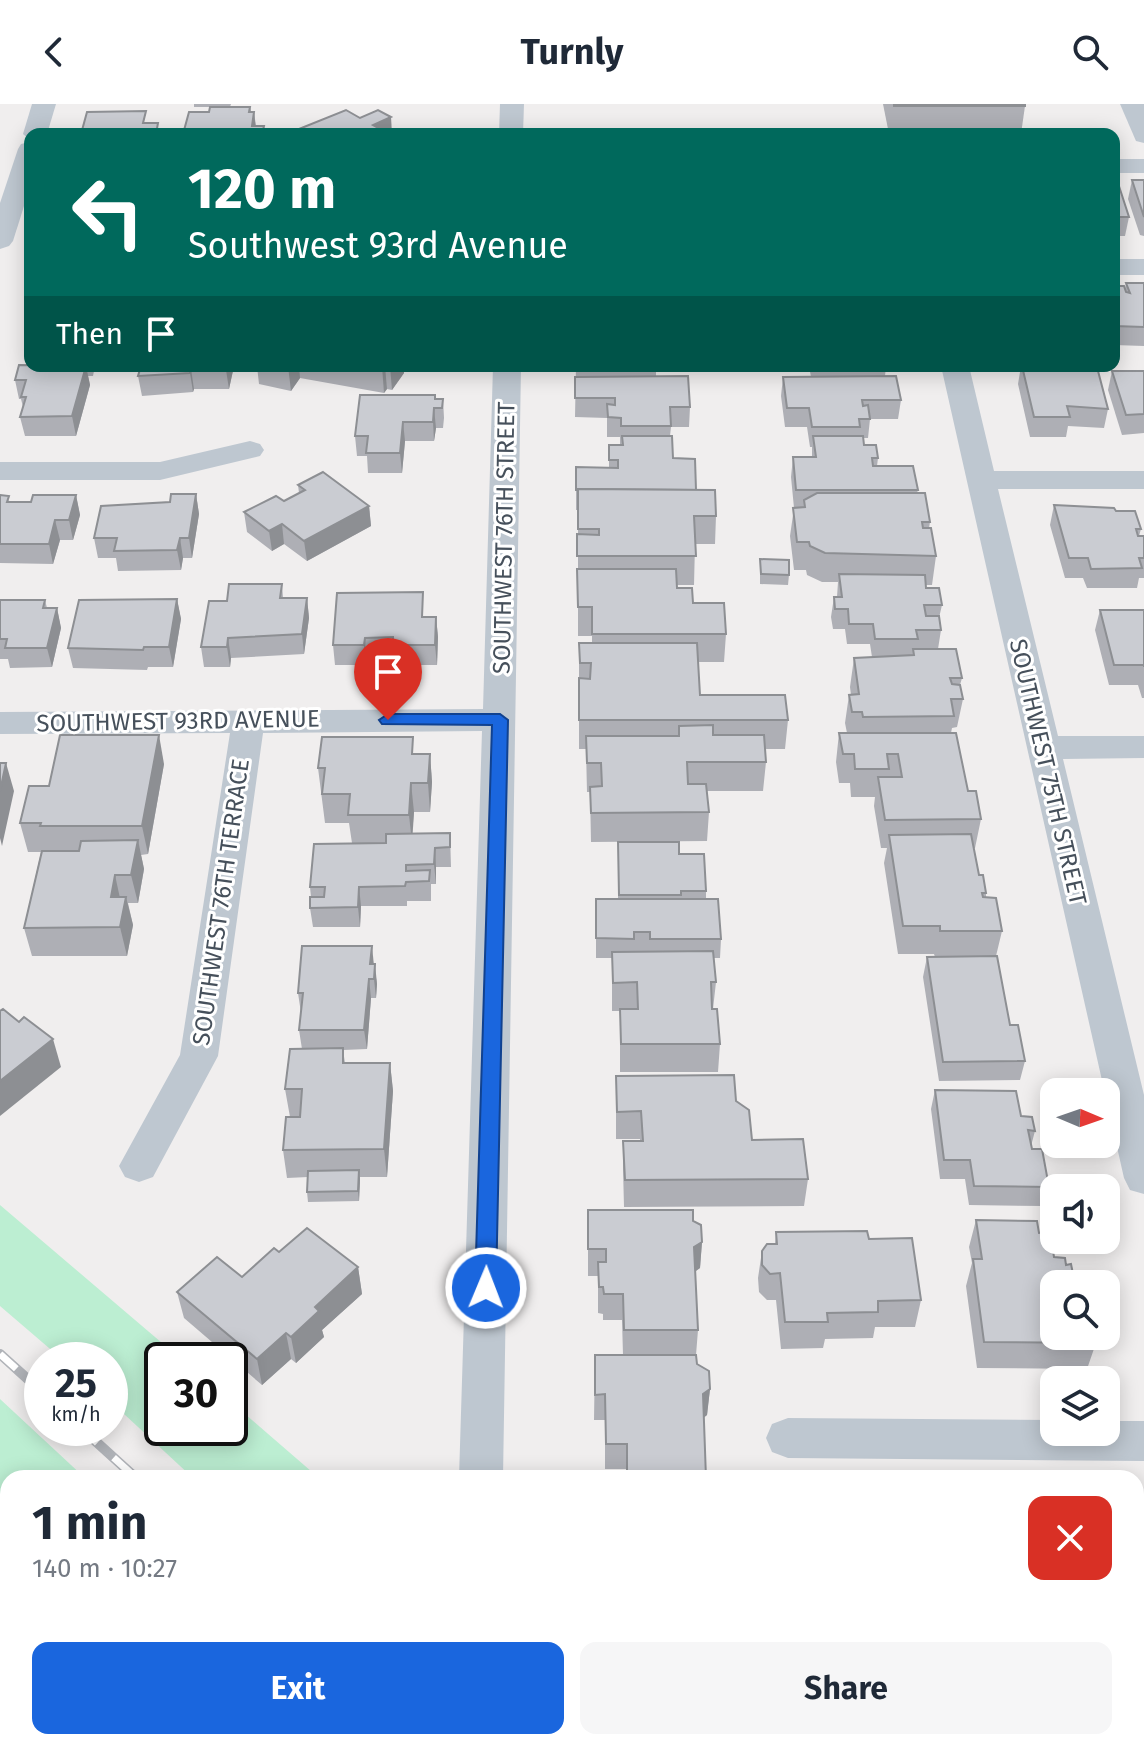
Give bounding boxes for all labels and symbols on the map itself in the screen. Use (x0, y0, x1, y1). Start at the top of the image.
street label: SOUTHWEST 76TH STREET (488, 401, 520, 674)
street label: SOUTHWEST 75TH STREET (1004, 636, 1092, 908)
pin (354, 638, 422, 720)
street label: SOUTHWEST 93RD AVENUE (36, 705, 320, 737)
street label: SOUTHWEST 76TH TERRACE (187, 757, 255, 1047)
north arrow (1040, 1078, 1120, 1158)
position arrow (444, 1246, 528, 1330)
speed limit sign: 30 (144, 1342, 248, 1446)

